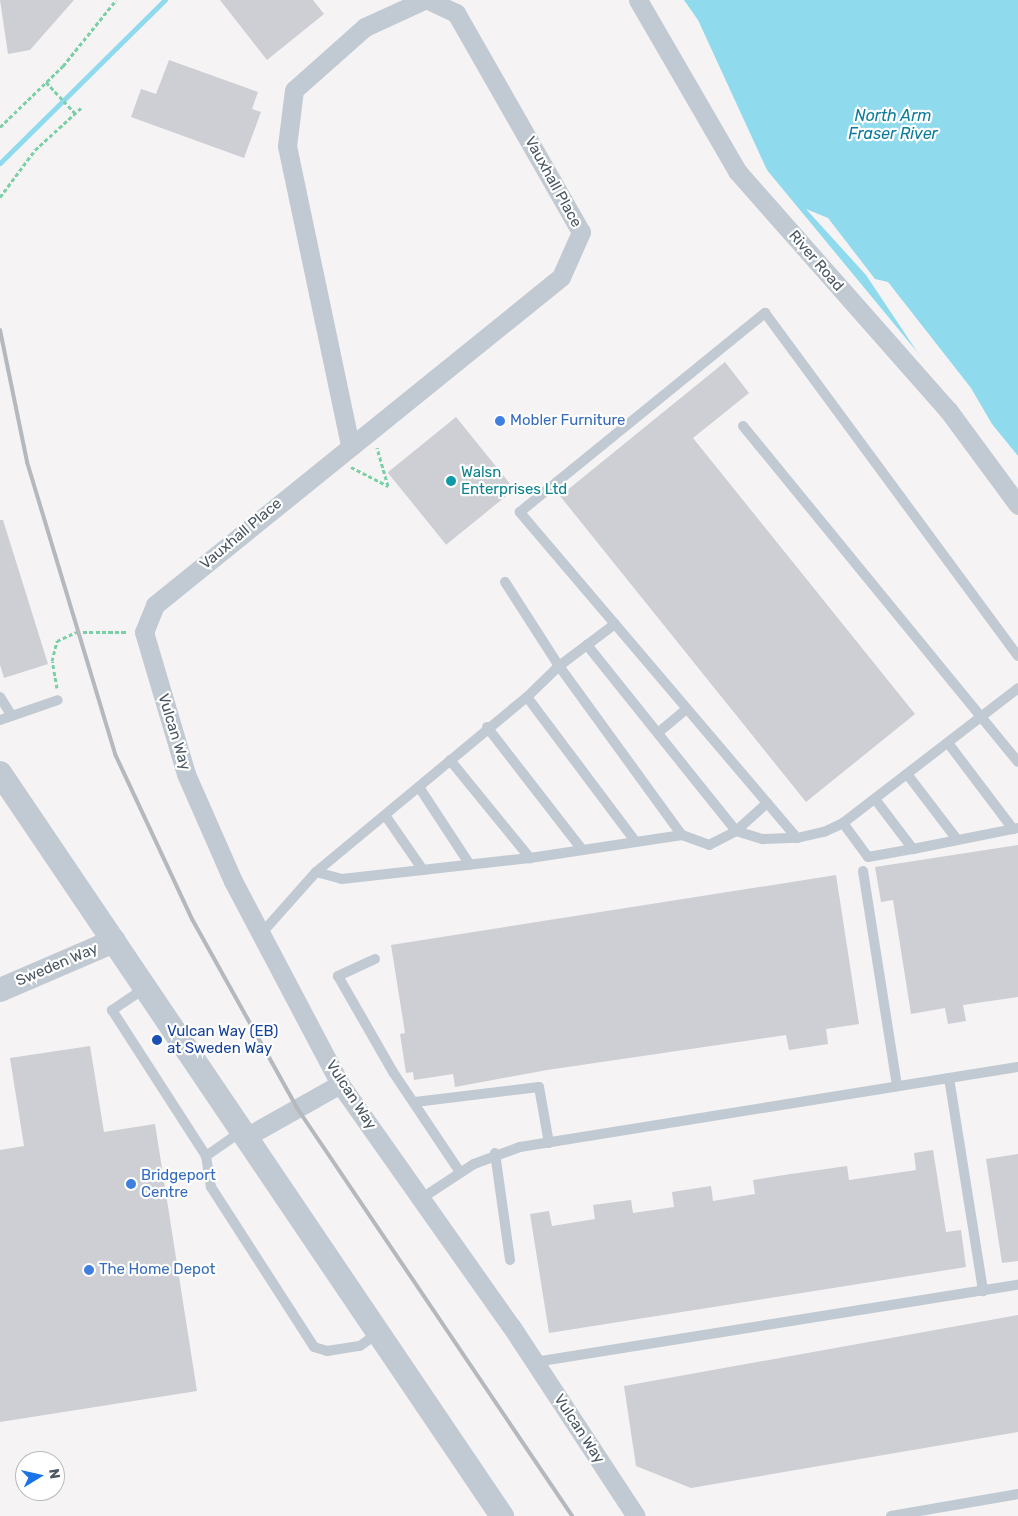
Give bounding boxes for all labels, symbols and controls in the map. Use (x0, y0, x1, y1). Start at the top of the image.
water label: North Arm Fraser River (848, 106, 938, 144)
street label: Vauxhall Place (521, 133, 585, 231)
street label: River Road (785, 227, 847, 295)
place label: Mobler Furniture (510, 412, 626, 430)
marker: Mobler Furniture (494, 415, 506, 427)
place label: Walsn Enterprises Ltd (461, 463, 567, 498)
marker: Walsn Enterprises Ltd (445, 475, 457, 487)
street label: Vauxhall Place (197, 495, 285, 573)
street label: Vulcan Way (154, 691, 194, 773)
street label: Sweden Way (13, 940, 101, 990)
place label: Vulcan Way (EB) at Sweden Way (167, 1022, 279, 1057)
marker: Vulcan Way (EB) at Sweden Way (151, 1034, 163, 1046)
street label: Vulcan Way (322, 1057, 380, 1133)
place label: Bridgeport Centre (141, 1166, 216, 1201)
marker: Bridgeport Centre (125, 1178, 137, 1190)
place label: The Home Depot (99, 1261, 215, 1279)
marker: The Home Depot (83, 1264, 95, 1276)
street label: Vulcan Way (550, 1391, 608, 1467)
north arrow (15, 1451, 65, 1501)
text: N (45, 1467, 64, 1480)

